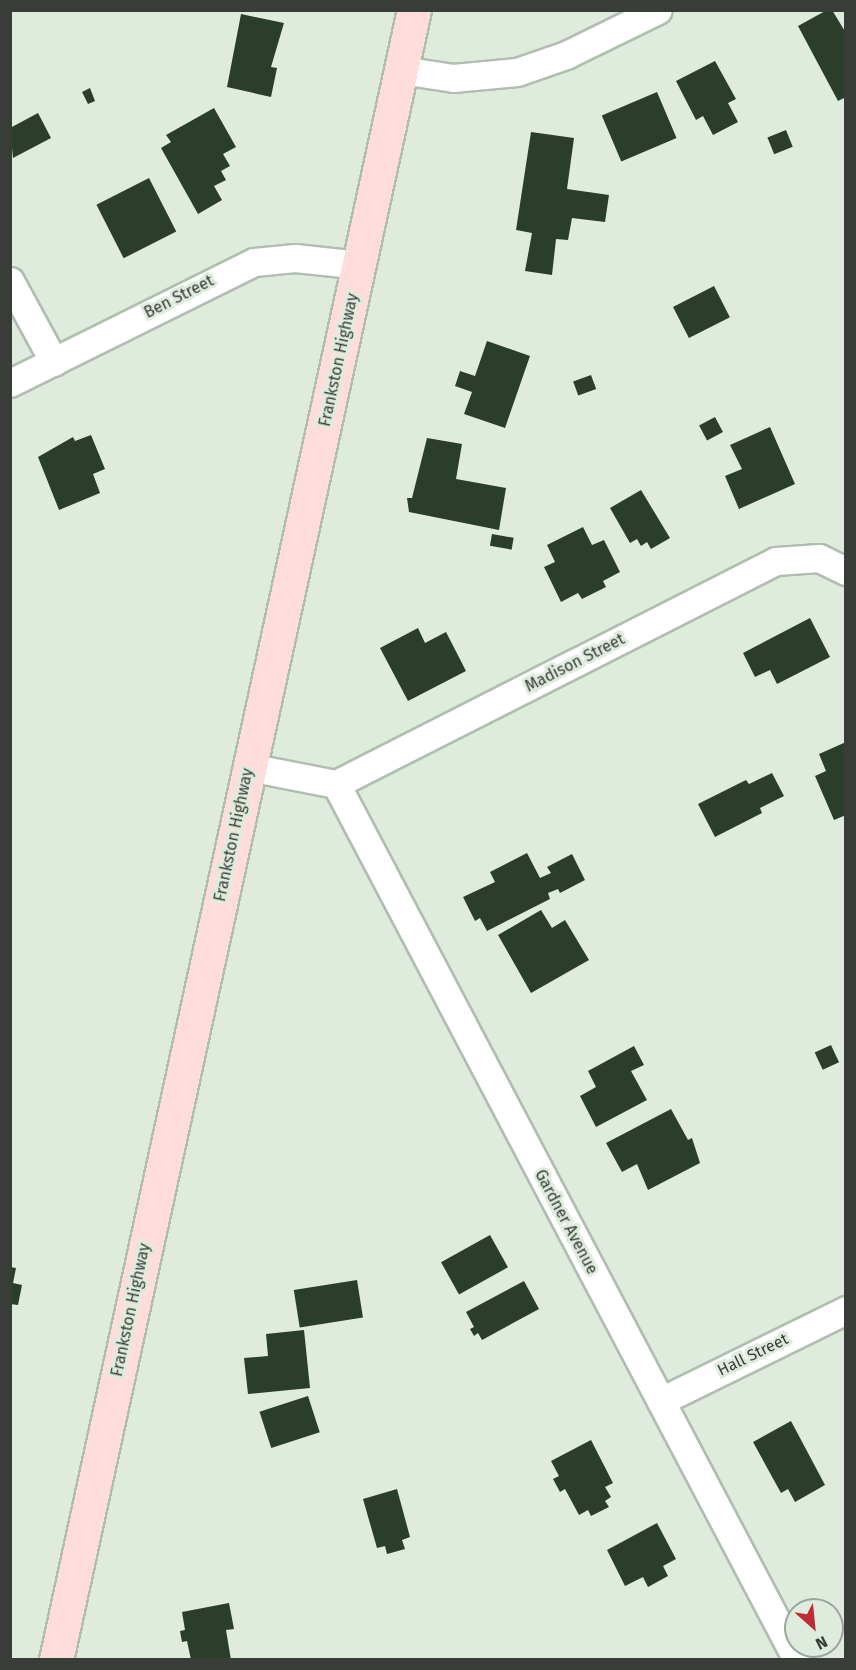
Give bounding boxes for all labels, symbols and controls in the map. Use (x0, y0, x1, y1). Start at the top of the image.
street label: Ben Street (141, 271, 217, 323)
street label: Frankston Highway (315, 292, 363, 428)
street label: Madison Street (522, 630, 628, 696)
street label: Frankston Highway (210, 767, 258, 903)
street label: Gardner Avenue (530, 1166, 602, 1278)
street label: Frankston Highway (107, 1242, 155, 1378)
street label: Hall Street (714, 1330, 792, 1380)
north arrow (784, 1598, 844, 1658)
text: N (812, 1632, 831, 1654)

